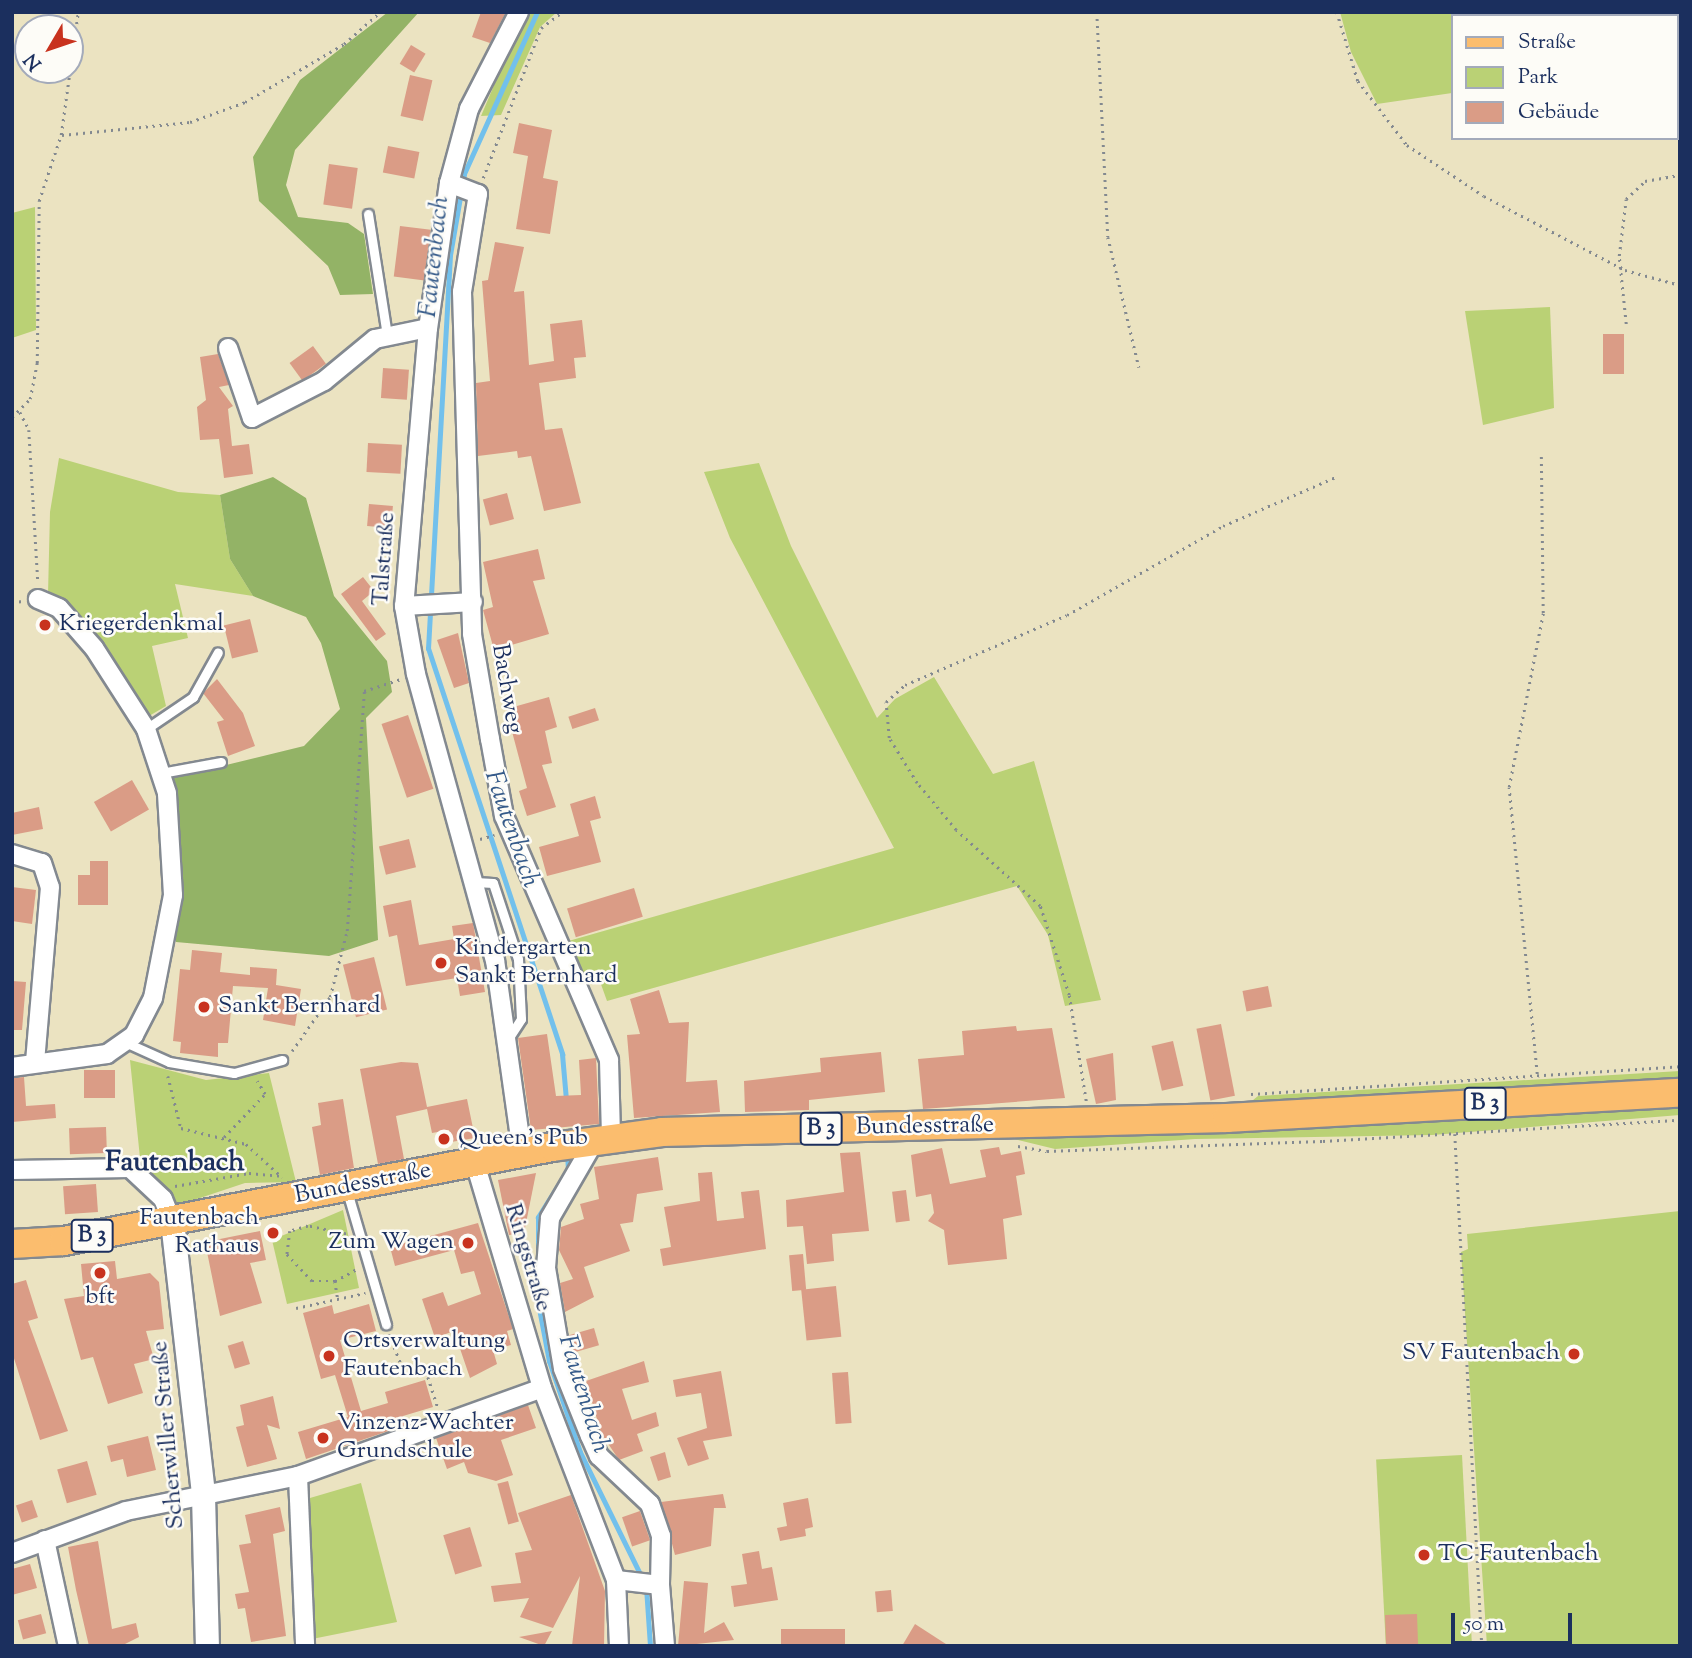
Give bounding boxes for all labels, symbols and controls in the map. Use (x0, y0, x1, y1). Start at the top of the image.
north arrow (14, 14, 84, 84)
legend (1450, 14, 1678, 140)
text: Straße (1518, 28, 1576, 58)
text: N (19, 47, 49, 76)
text: Park (1518, 63, 1558, 93)
text: Gebäude (1518, 98, 1599, 128)
water label: Fautenbach (413, 195, 457, 319)
street label: Talstraße (367, 511, 403, 607)
place label: Kriegerdenkmal (59, 611, 224, 639)
marker: Kriegerdenkmal (37, 617, 53, 633)
street label: Bachweg (484, 642, 528, 736)
water label: Fautenbach (476, 766, 546, 892)
place label: Kindergarten Sankt Bernhard (455, 935, 618, 991)
marker: Kindergarten Sankt Bernhard (433, 955, 449, 971)
place label: Sankt Bernhard (218, 993, 381, 1021)
marker: Sankt Bernhard (196, 999, 212, 1015)
road number: B 3 (1462, 1084, 1508, 1124)
road number: B 3 (798, 1110, 844, 1148)
street label: Bundesstraße (856, 1111, 994, 1143)
place label: Queen's Pub (458, 1125, 588, 1153)
marker: Queen's Pub (436, 1131, 452, 1147)
district label: Fautenbach (105, 1146, 245, 1180)
street label: Bundesstraße (292, 1157, 434, 1211)
street label: Ringstraße (497, 1201, 557, 1315)
place label: Fautenbach Rathaus (140, 1205, 259, 1261)
road number: B 3 (69, 1217, 115, 1256)
marker: Fautenbach Rathaus (265, 1225, 281, 1241)
place label: Zum Wagen (329, 1229, 454, 1257)
marker: Zum Wagen (460, 1235, 476, 1251)
marker: bft (92, 1265, 108, 1281)
place label: bft (85, 1284, 115, 1312)
place label: Ortsverwaltung Fautenbach (343, 1328, 505, 1384)
water label: Fautenbach (550, 1331, 616, 1457)
street label: Scherwiller Straße (146, 1340, 192, 1530)
place label: SV Fautenbach (1402, 1340, 1560, 1368)
marker: SV Fautenbach (1566, 1346, 1582, 1362)
marker: Ortsverwaltung Fautenbach (321, 1348, 337, 1364)
place label: Vinzenz-Wachter Grundschule (337, 1410, 514, 1466)
marker: Vinzenz-Wachter Grundschule (315, 1430, 331, 1446)
place label: TC Fautenbach (1438, 1541, 1599, 1569)
marker: TC Fautenbach (1416, 1547, 1432, 1563)
scale bar (1454, 1598, 1575, 1642)
text: 50 m (1464, 1610, 1504, 1640)

